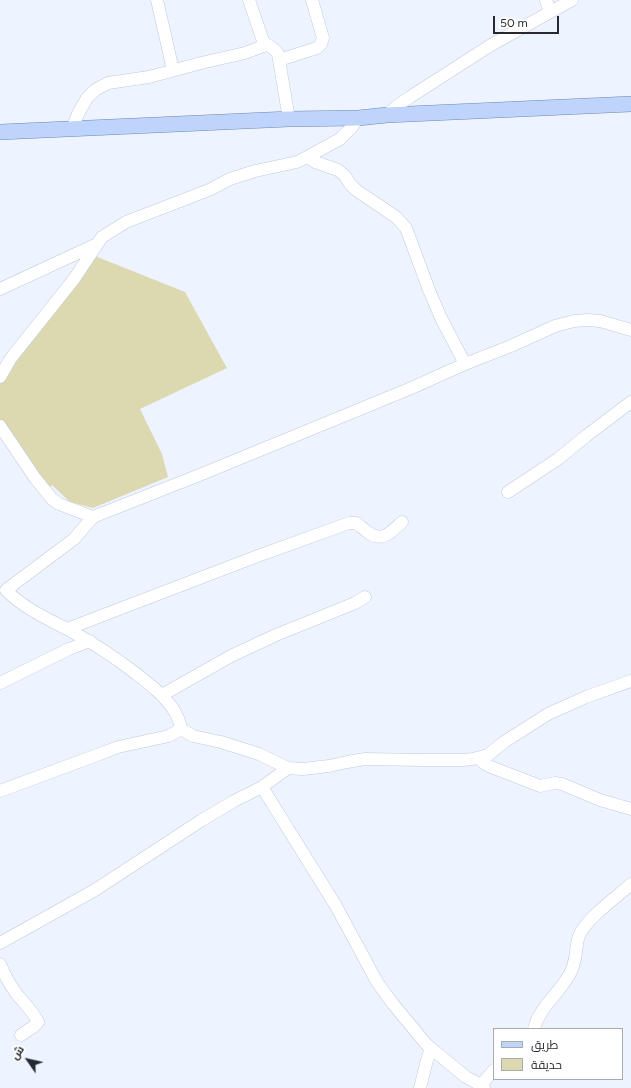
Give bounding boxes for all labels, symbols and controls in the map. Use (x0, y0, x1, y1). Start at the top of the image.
scale bar (495, 8, 561, 34)
text: 50 m (500, 16, 528, 30)
legend (493, 1028, 623, 1080)
text: طريق (531, 1038, 558, 1052)
north arrow (8, 1040, 48, 1080)
text: ش (8, 1044, 27, 1062)
text: حديقة (531, 1058, 562, 1072)

